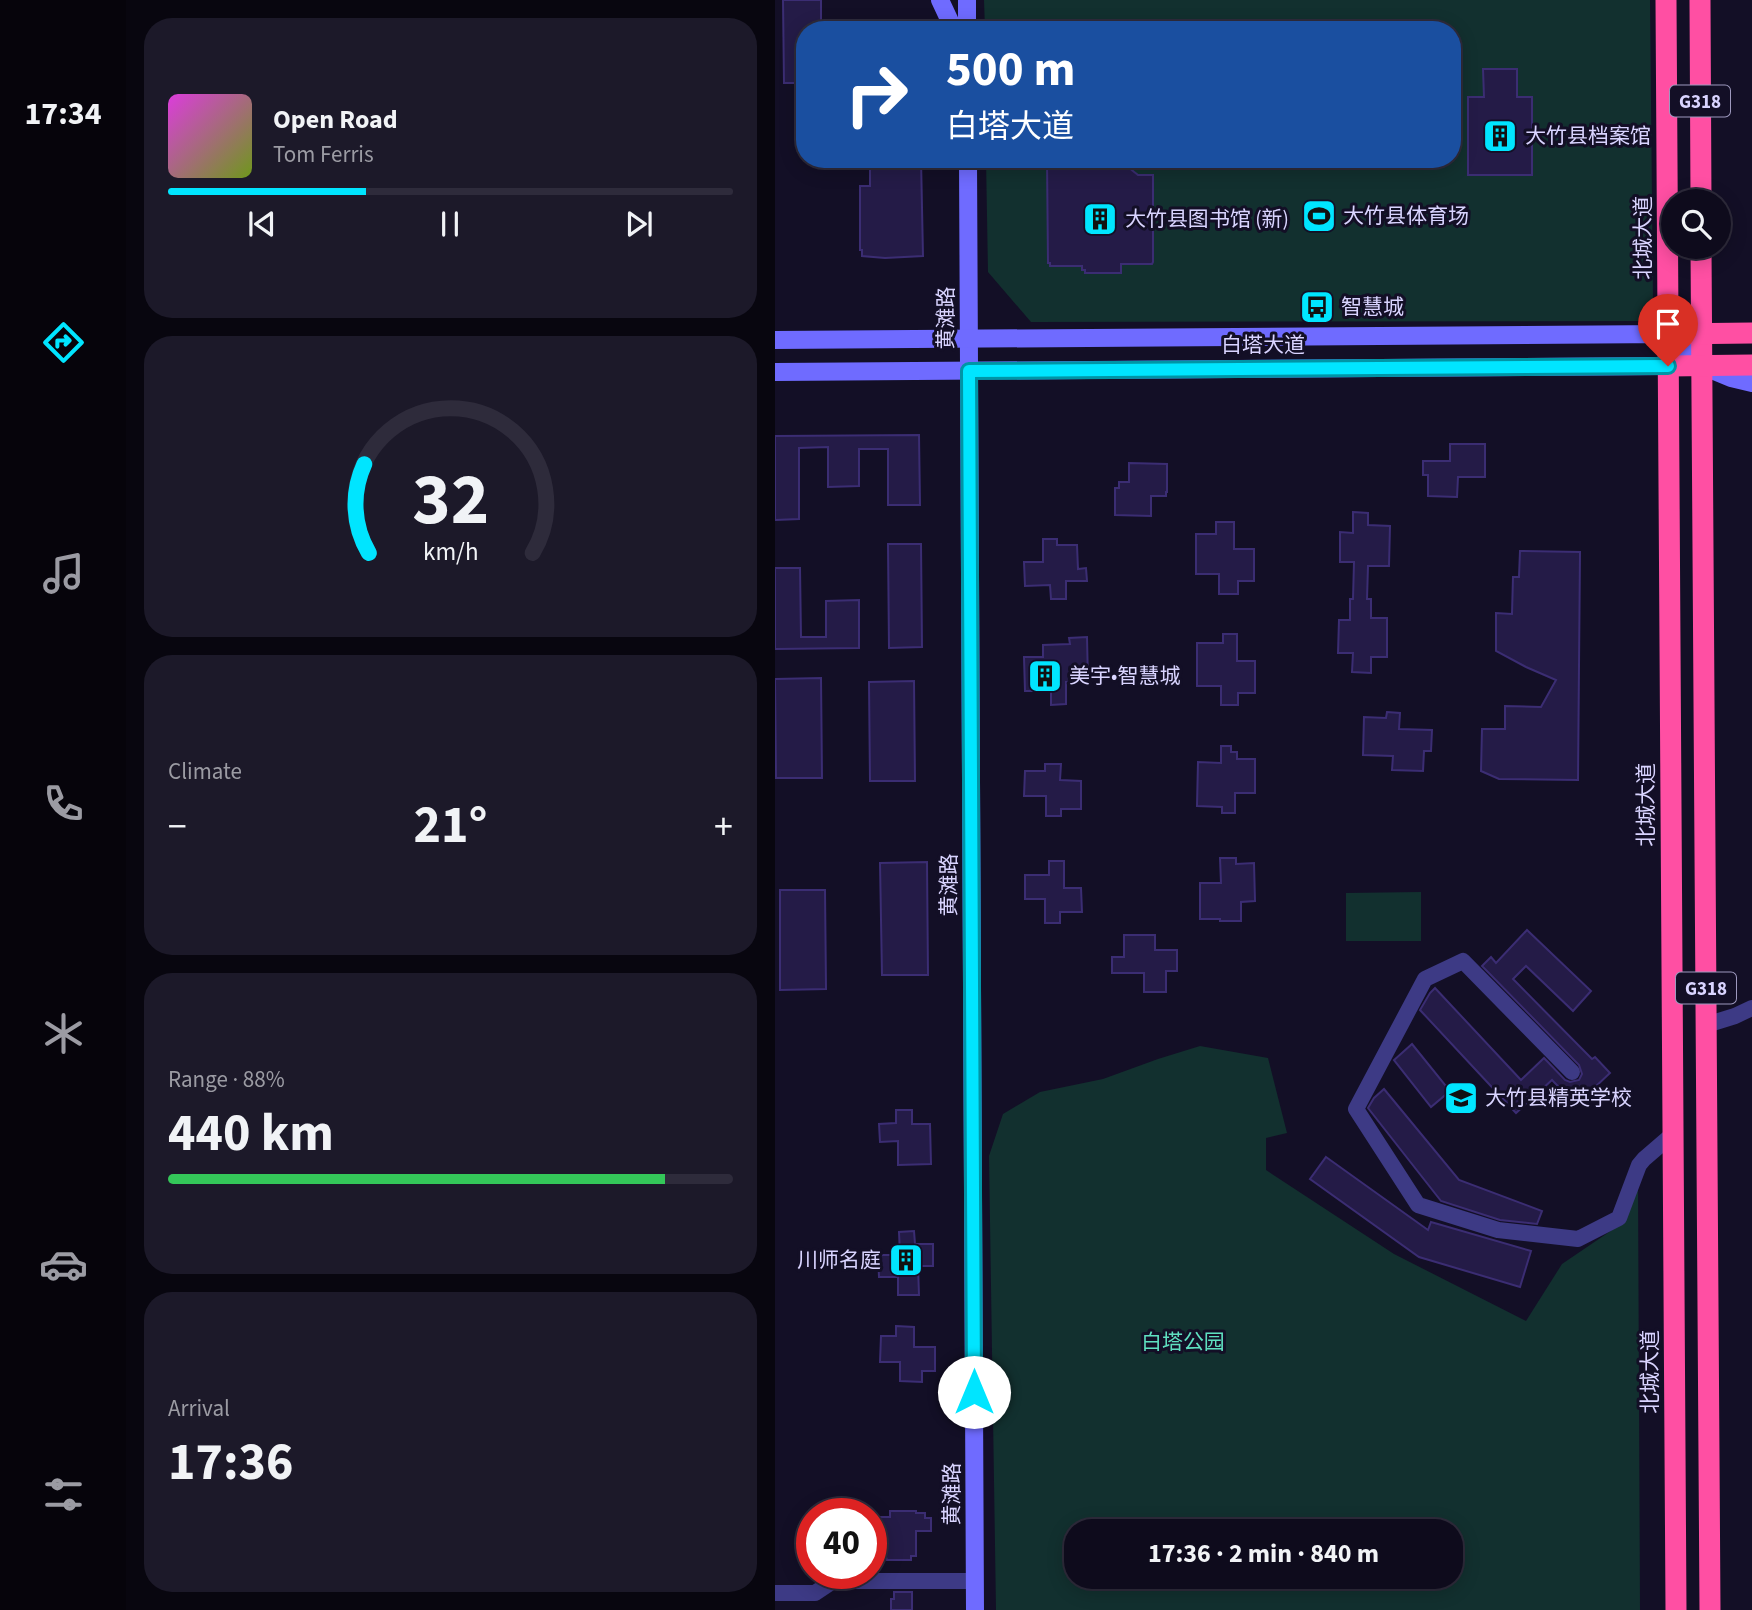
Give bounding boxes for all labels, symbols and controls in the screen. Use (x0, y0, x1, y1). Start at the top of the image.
text: 500 m (946, 35, 1075, 105)
icon: right (831, 49, 922, 140)
road number: G318 (1670, 86, 1730, 116)
text: 17:34 (24, 91, 102, 137)
text: Open Road (273, 101, 398, 138)
text: 白塔大道 (946, 104, 1074, 150)
building icon: 大竹县档案馆 (1481, 117, 1519, 155)
place label: 大竹县档案馆 (1525, 121, 1651, 151)
text: Tom Ferris (273, 138, 374, 171)
map controls (1661, 189, 1731, 259)
button: search (1661, 189, 1731, 259)
street label: 北城大道 (1628, 196, 1658, 280)
sports icon: 大竹县体育场 (1300, 197, 1338, 235)
building icon: 大竹县图书馆 (新) (1081, 200, 1119, 238)
place label: 大竹县体育场 (1343, 201, 1469, 231)
place label: 大竹县图书馆 (新) (1125, 204, 1289, 234)
icon: previous (243, 205, 281, 243)
icon: pause (431, 205, 469, 243)
icon: next (620, 205, 658, 243)
street label: 黄滩路 (931, 287, 961, 350)
bus stop icon: 智慧城 (1298, 288, 1336, 326)
place label: 智慧城 (1341, 292, 1404, 322)
pin (1638, 294, 1698, 366)
icon: arrive (1649, 305, 1687, 343)
icon: directions (39, 318, 88, 367)
street label: 白塔大道 (1221, 330, 1305, 360)
text: 32 (412, 448, 489, 552)
text: km/h (423, 533, 478, 569)
icon: music (39, 549, 88, 598)
building icon: 美宇•智慧城 (1026, 657, 1064, 695)
place label: 美宇•智慧城 (1069, 661, 1180, 691)
text: Climate (168, 755, 242, 788)
street label: 北城大道 (1631, 763, 1661, 847)
icon: phone (39, 779, 88, 828)
text: 21° (414, 789, 487, 863)
text: − (168, 800, 187, 854)
text: + (714, 800, 733, 854)
street label: 黄滩路 (934, 854, 964, 917)
road number: G318 (1676, 972, 1736, 1004)
icon: climate (39, 1009, 88, 1058)
text: Range · 88% (168, 1063, 285, 1096)
school or university icon: 大竹县精英学校 (1442, 1079, 1480, 1117)
place label: 大竹县精英学校 (1485, 1083, 1632, 1113)
text: 440 km (168, 1097, 334, 1171)
icon: car (39, 1240, 88, 1289)
building icon: 川师名庭 (887, 1241, 925, 1279)
place label: 川师名庭 (797, 1245, 881, 1275)
park label: 白塔公园 (1141, 1327, 1225, 1357)
street label: 北城大道 (1635, 1330, 1665, 1414)
position arrow (937, 1355, 1011, 1429)
text: Arrival (168, 1392, 230, 1425)
text: 17:36 (168, 1426, 293, 1500)
street label: 黄滩路 (937, 1463, 967, 1526)
icon: filters (39, 1470, 88, 1519)
speed limit sign: 40 (796, 1498, 887, 1589)
text: 17:36 · 2 min · 840 m (1148, 1535, 1379, 1572)

